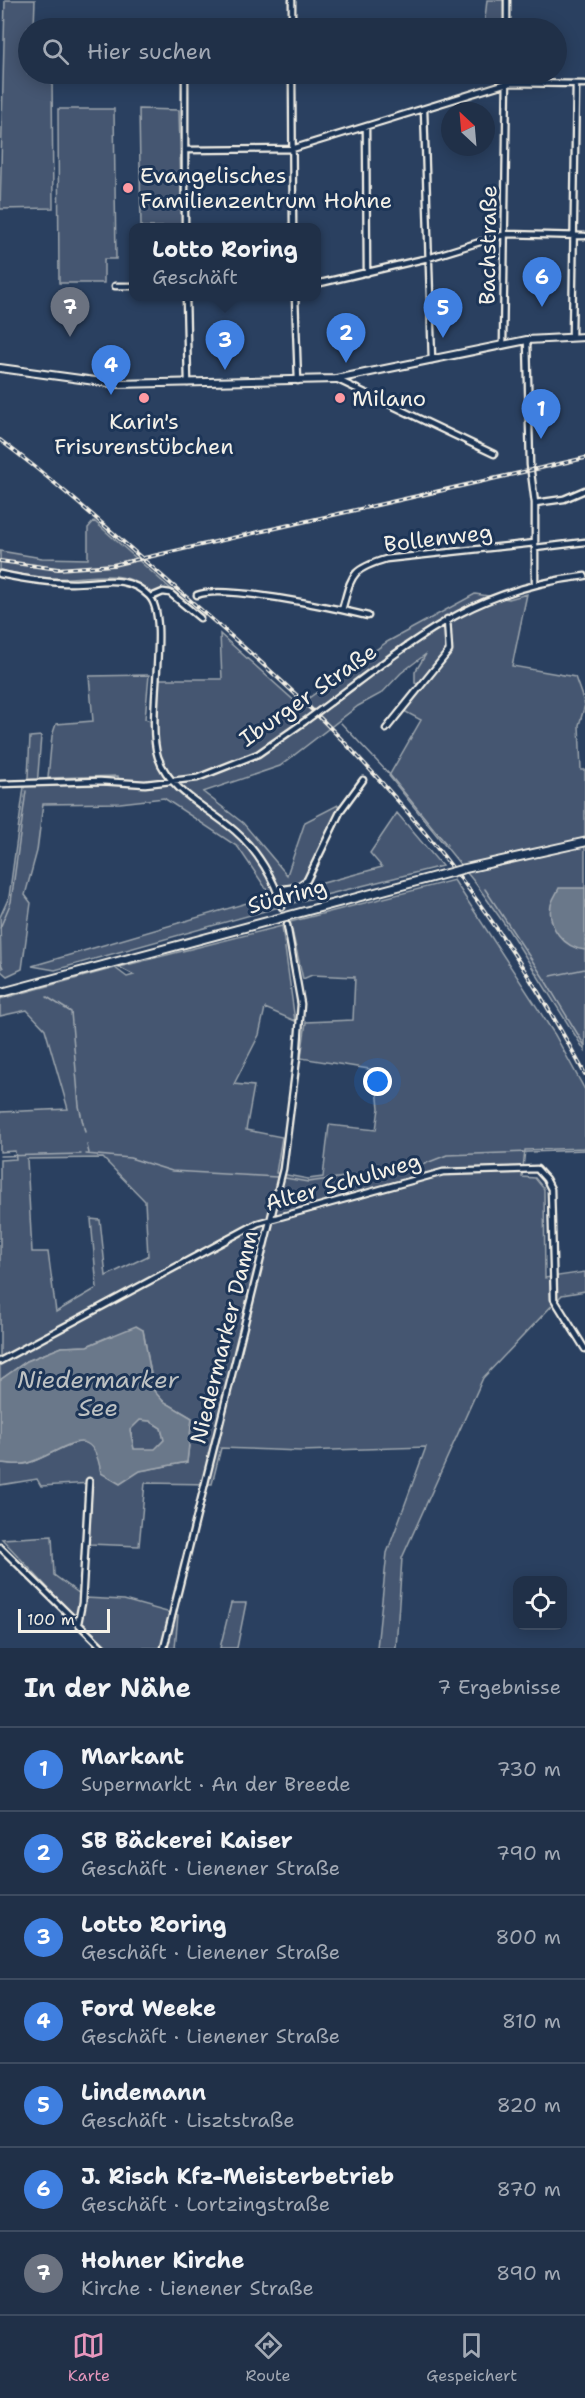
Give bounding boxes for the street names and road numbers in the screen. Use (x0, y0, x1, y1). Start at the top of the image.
street label: Bachstraße (472, 185, 504, 305)
street label: Bollenweg (382, 517, 494, 559)
street label: Iburger Straße (234, 637, 382, 753)
street label: Südring (244, 872, 330, 920)
street label: Alter Schulweg (262, 1146, 424, 1218)
street label: Niedermarker Damm (183, 1227, 265, 1447)

